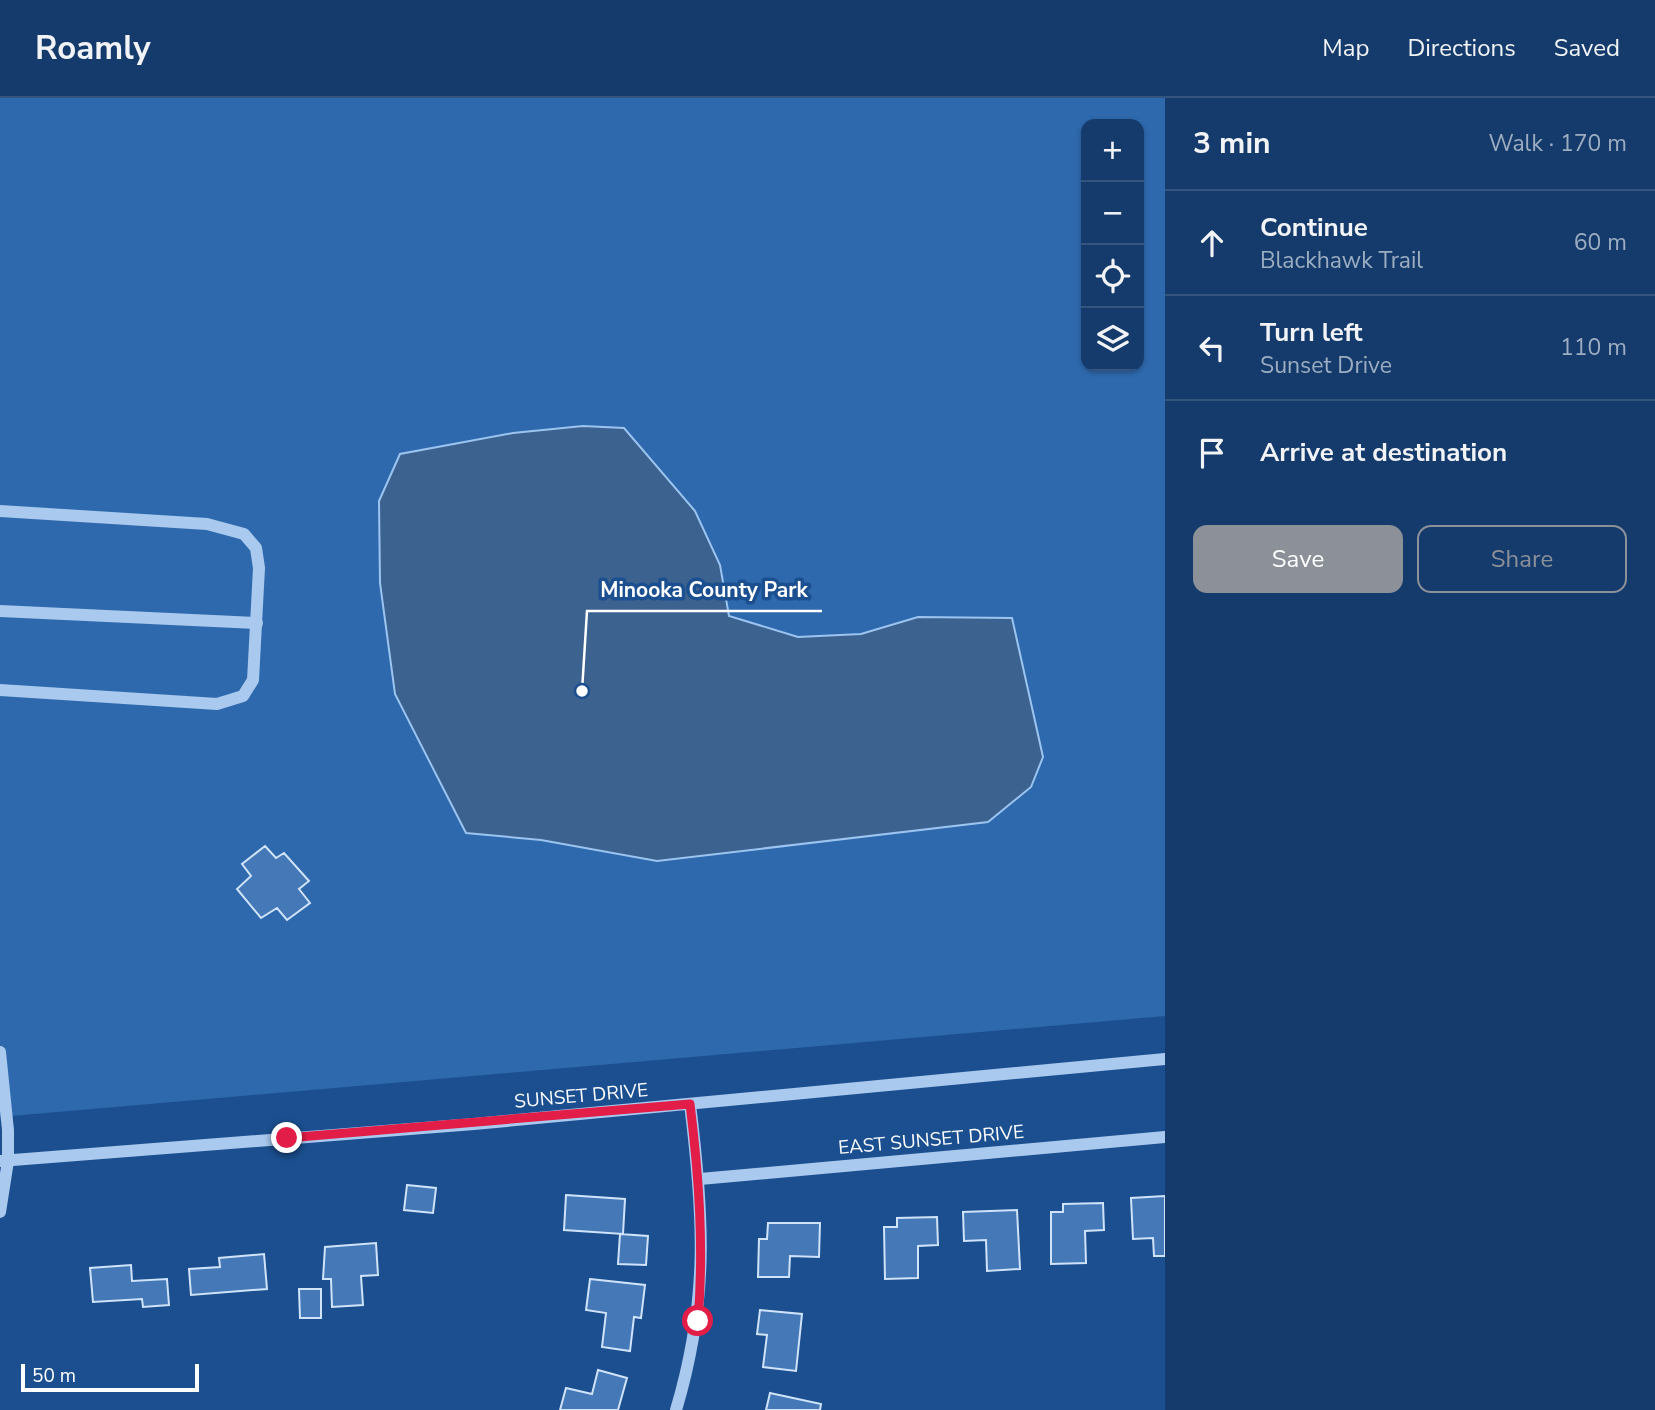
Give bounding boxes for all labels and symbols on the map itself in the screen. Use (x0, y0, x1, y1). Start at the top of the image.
callout: Minooka County Park (587, 569, 822, 611)
text: Minooka County Park (600, 576, 809, 604)
street label: SUNSET DRIVE (513, 1077, 649, 1115)
street label: EAST SUNSET DRIVE (837, 1119, 1025, 1161)
route end (271, 1122, 302, 1153)
route start (682, 1305, 713, 1336)
scale bar (21, 1361, 200, 1393)

